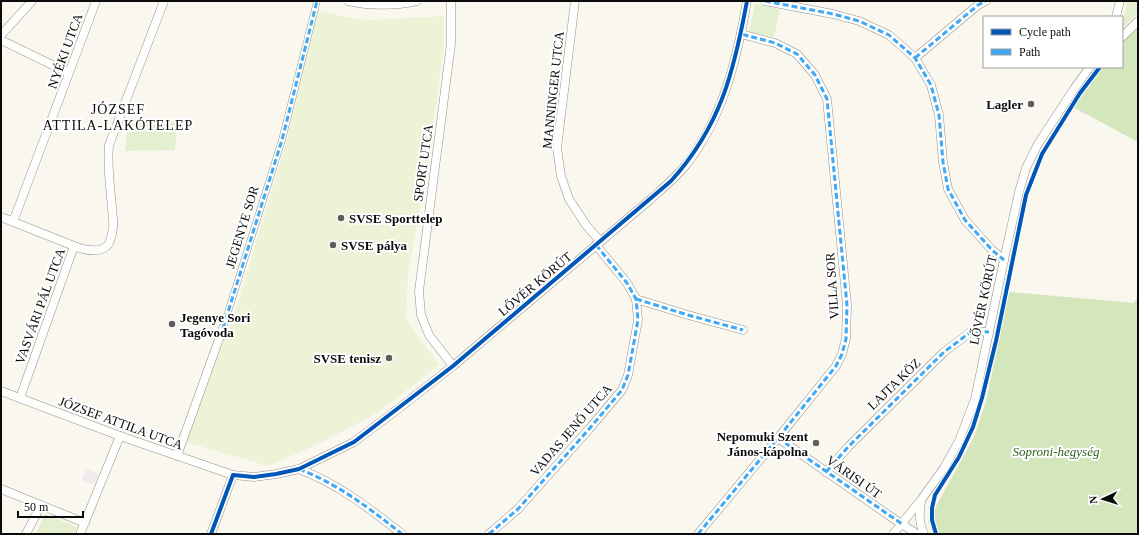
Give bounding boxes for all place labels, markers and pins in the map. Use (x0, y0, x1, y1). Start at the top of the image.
place label: Lagler (986, 97, 1023, 112)
marker: Lagler (1026, 99, 1036, 109)
place label: SVSE Sporttelep (349, 211, 443, 226)
marker: SVSE Sporttelep (336, 213, 346, 223)
place label: SVSE pálya (341, 238, 408, 253)
marker: SVSE pálya (328, 240, 338, 250)
place label: Jegenye Sori Tagóvoda (180, 310, 251, 340)
marker: Jegenye Sori Tagóvoda (167, 319, 177, 329)
place label: SVSE tenisz (313, 351, 381, 366)
marker: SVSE tenisz (384, 353, 394, 363)
place label: Nepomuki Szent János-kápolna (717, 429, 809, 459)
marker: Nepomuki Szent János-kápolna (811, 438, 821, 448)

